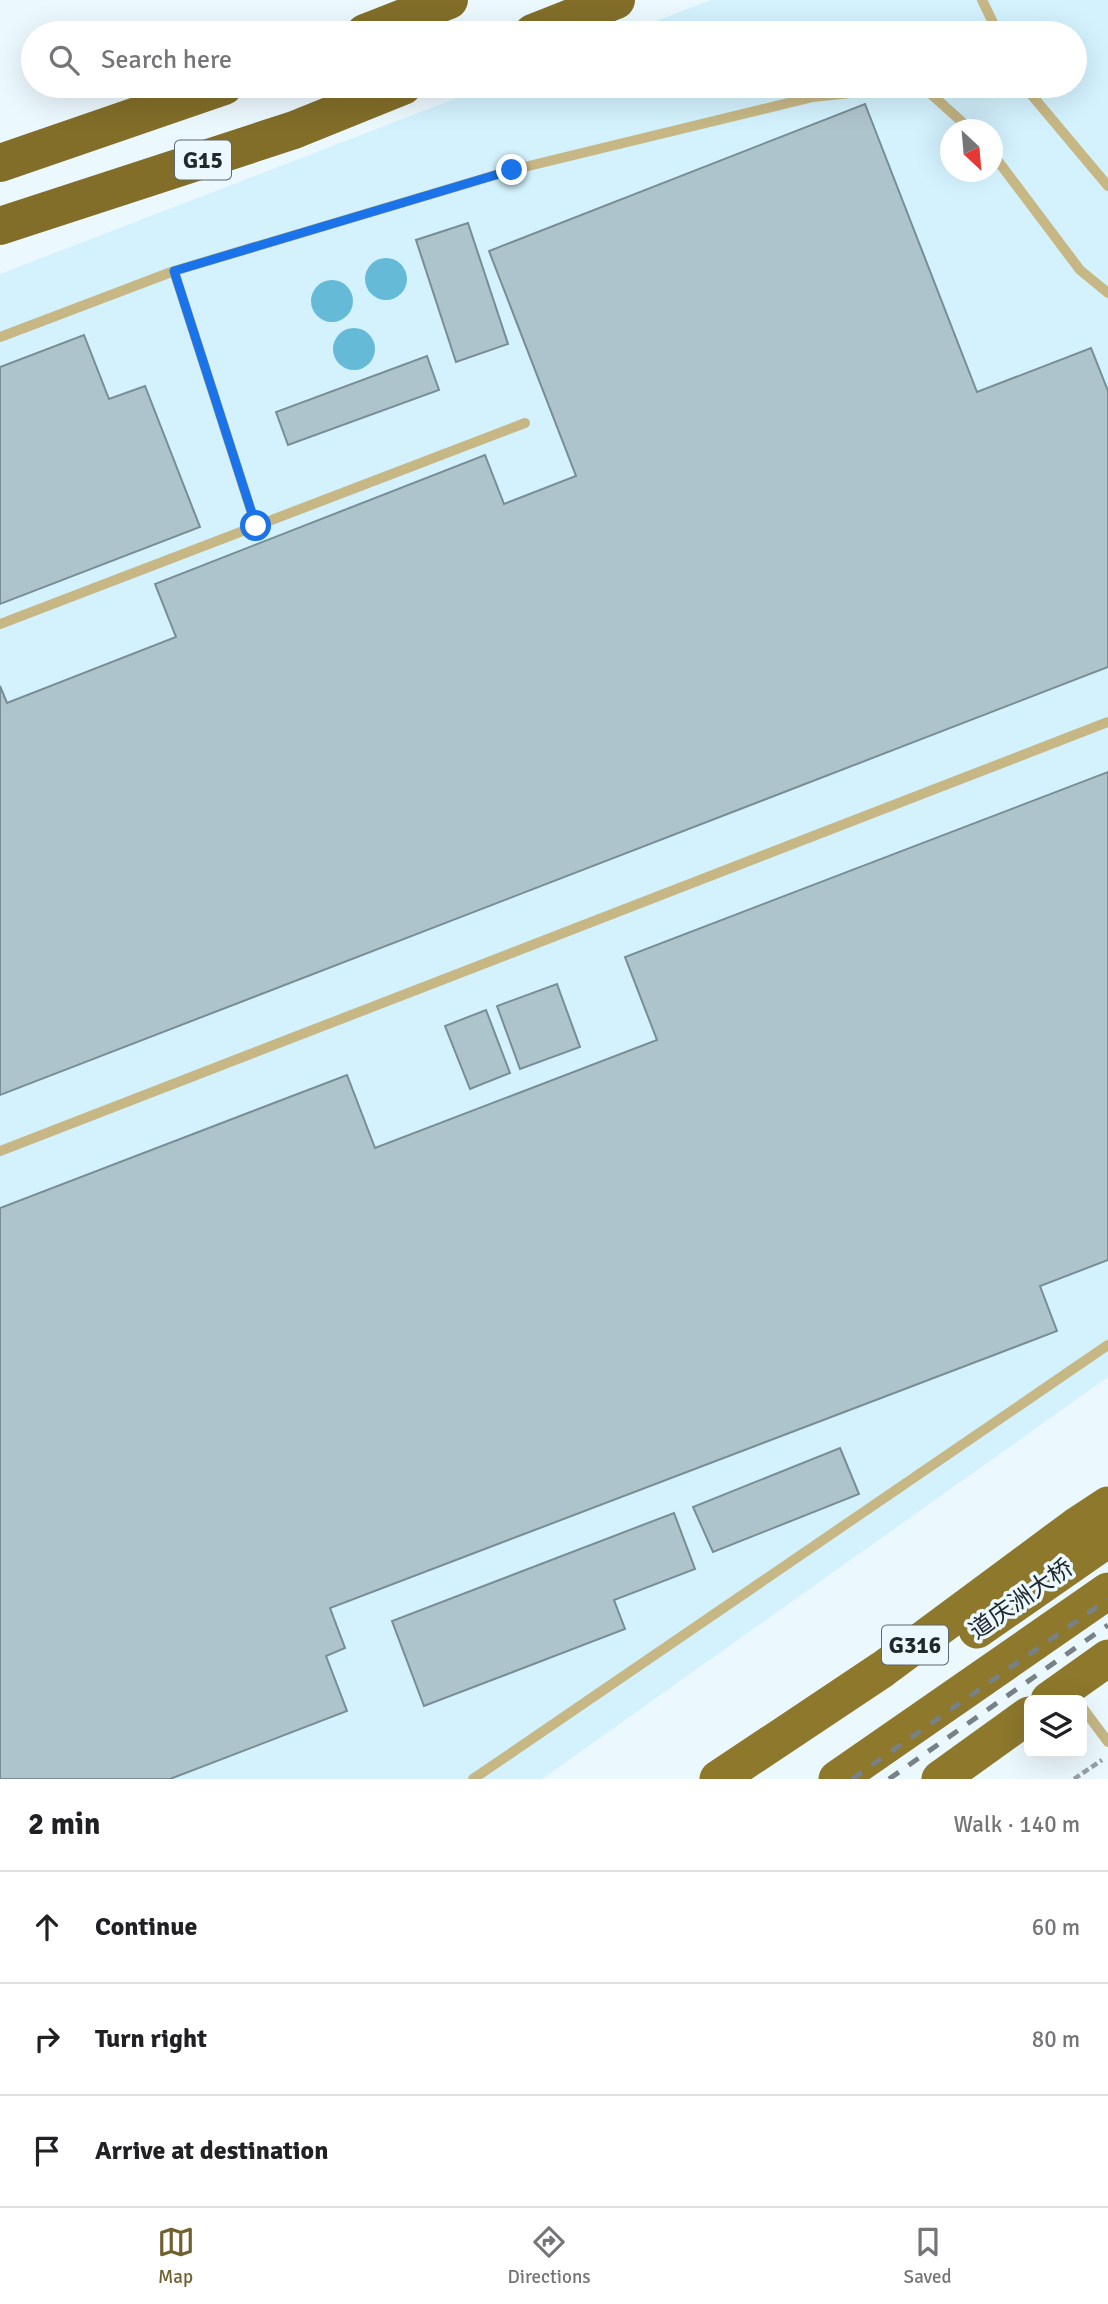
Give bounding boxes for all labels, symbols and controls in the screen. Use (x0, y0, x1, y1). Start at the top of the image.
search box (21, 21, 1087, 98)
icon: search (45, 41, 83, 79)
text: Search here (101, 44, 232, 76)
north arrow (940, 119, 1003, 182)
road number: G15 (175, 140, 231, 180)
route end (496, 154, 527, 185)
route start (240, 510, 271, 541)
street label: 道庆洲大桥 (963, 1552, 1079, 1646)
road number: G316 (882, 1626, 948, 1664)
map controls (1024, 1695, 1087, 1758)
button: layers (1024, 1695, 1087, 1758)
text: 2 min (28, 1806, 100, 1843)
text: Walk · 140 m (954, 1810, 1080, 1839)
icon: ahead (28, 1908, 66, 1946)
text: Continue (95, 1911, 197, 1943)
text: 60 m (1032, 1913, 1080, 1942)
icon: right (28, 2020, 66, 2058)
text: Turn right (95, 2023, 207, 2055)
text: 80 m (1032, 2025, 1080, 2054)
icon: arrive (28, 2132, 66, 2170)
text: Arrive at destination (95, 2135, 328, 2167)
tab: Map (157, 2223, 195, 2289)
tab: Directions (508, 2223, 591, 2289)
tab: Saved (904, 2223, 951, 2289)

